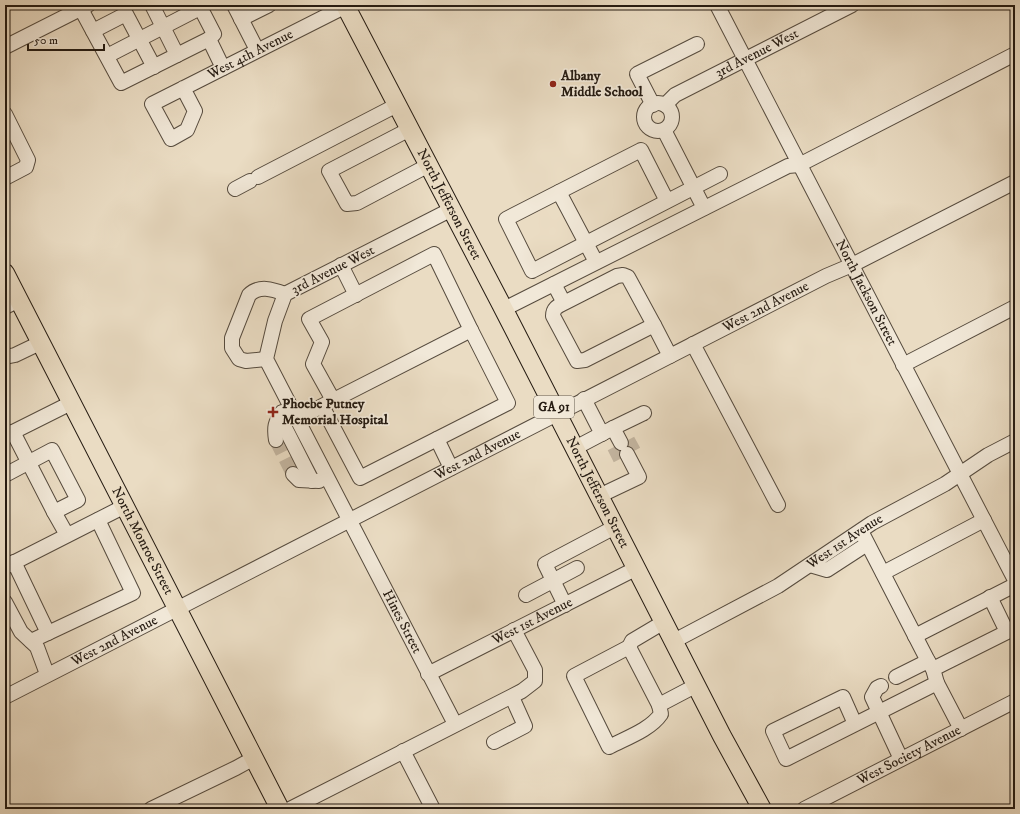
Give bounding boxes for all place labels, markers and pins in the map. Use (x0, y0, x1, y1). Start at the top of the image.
place label: Albany Middle School (560, 67, 644, 101)
marker: Albany Middle School (548, 79, 558, 89)
place label: Phoebe Putney Memorial Hospital (282, 395, 389, 429)
marker: Phoebe Putney Memorial Hospital (267, 406, 279, 418)

